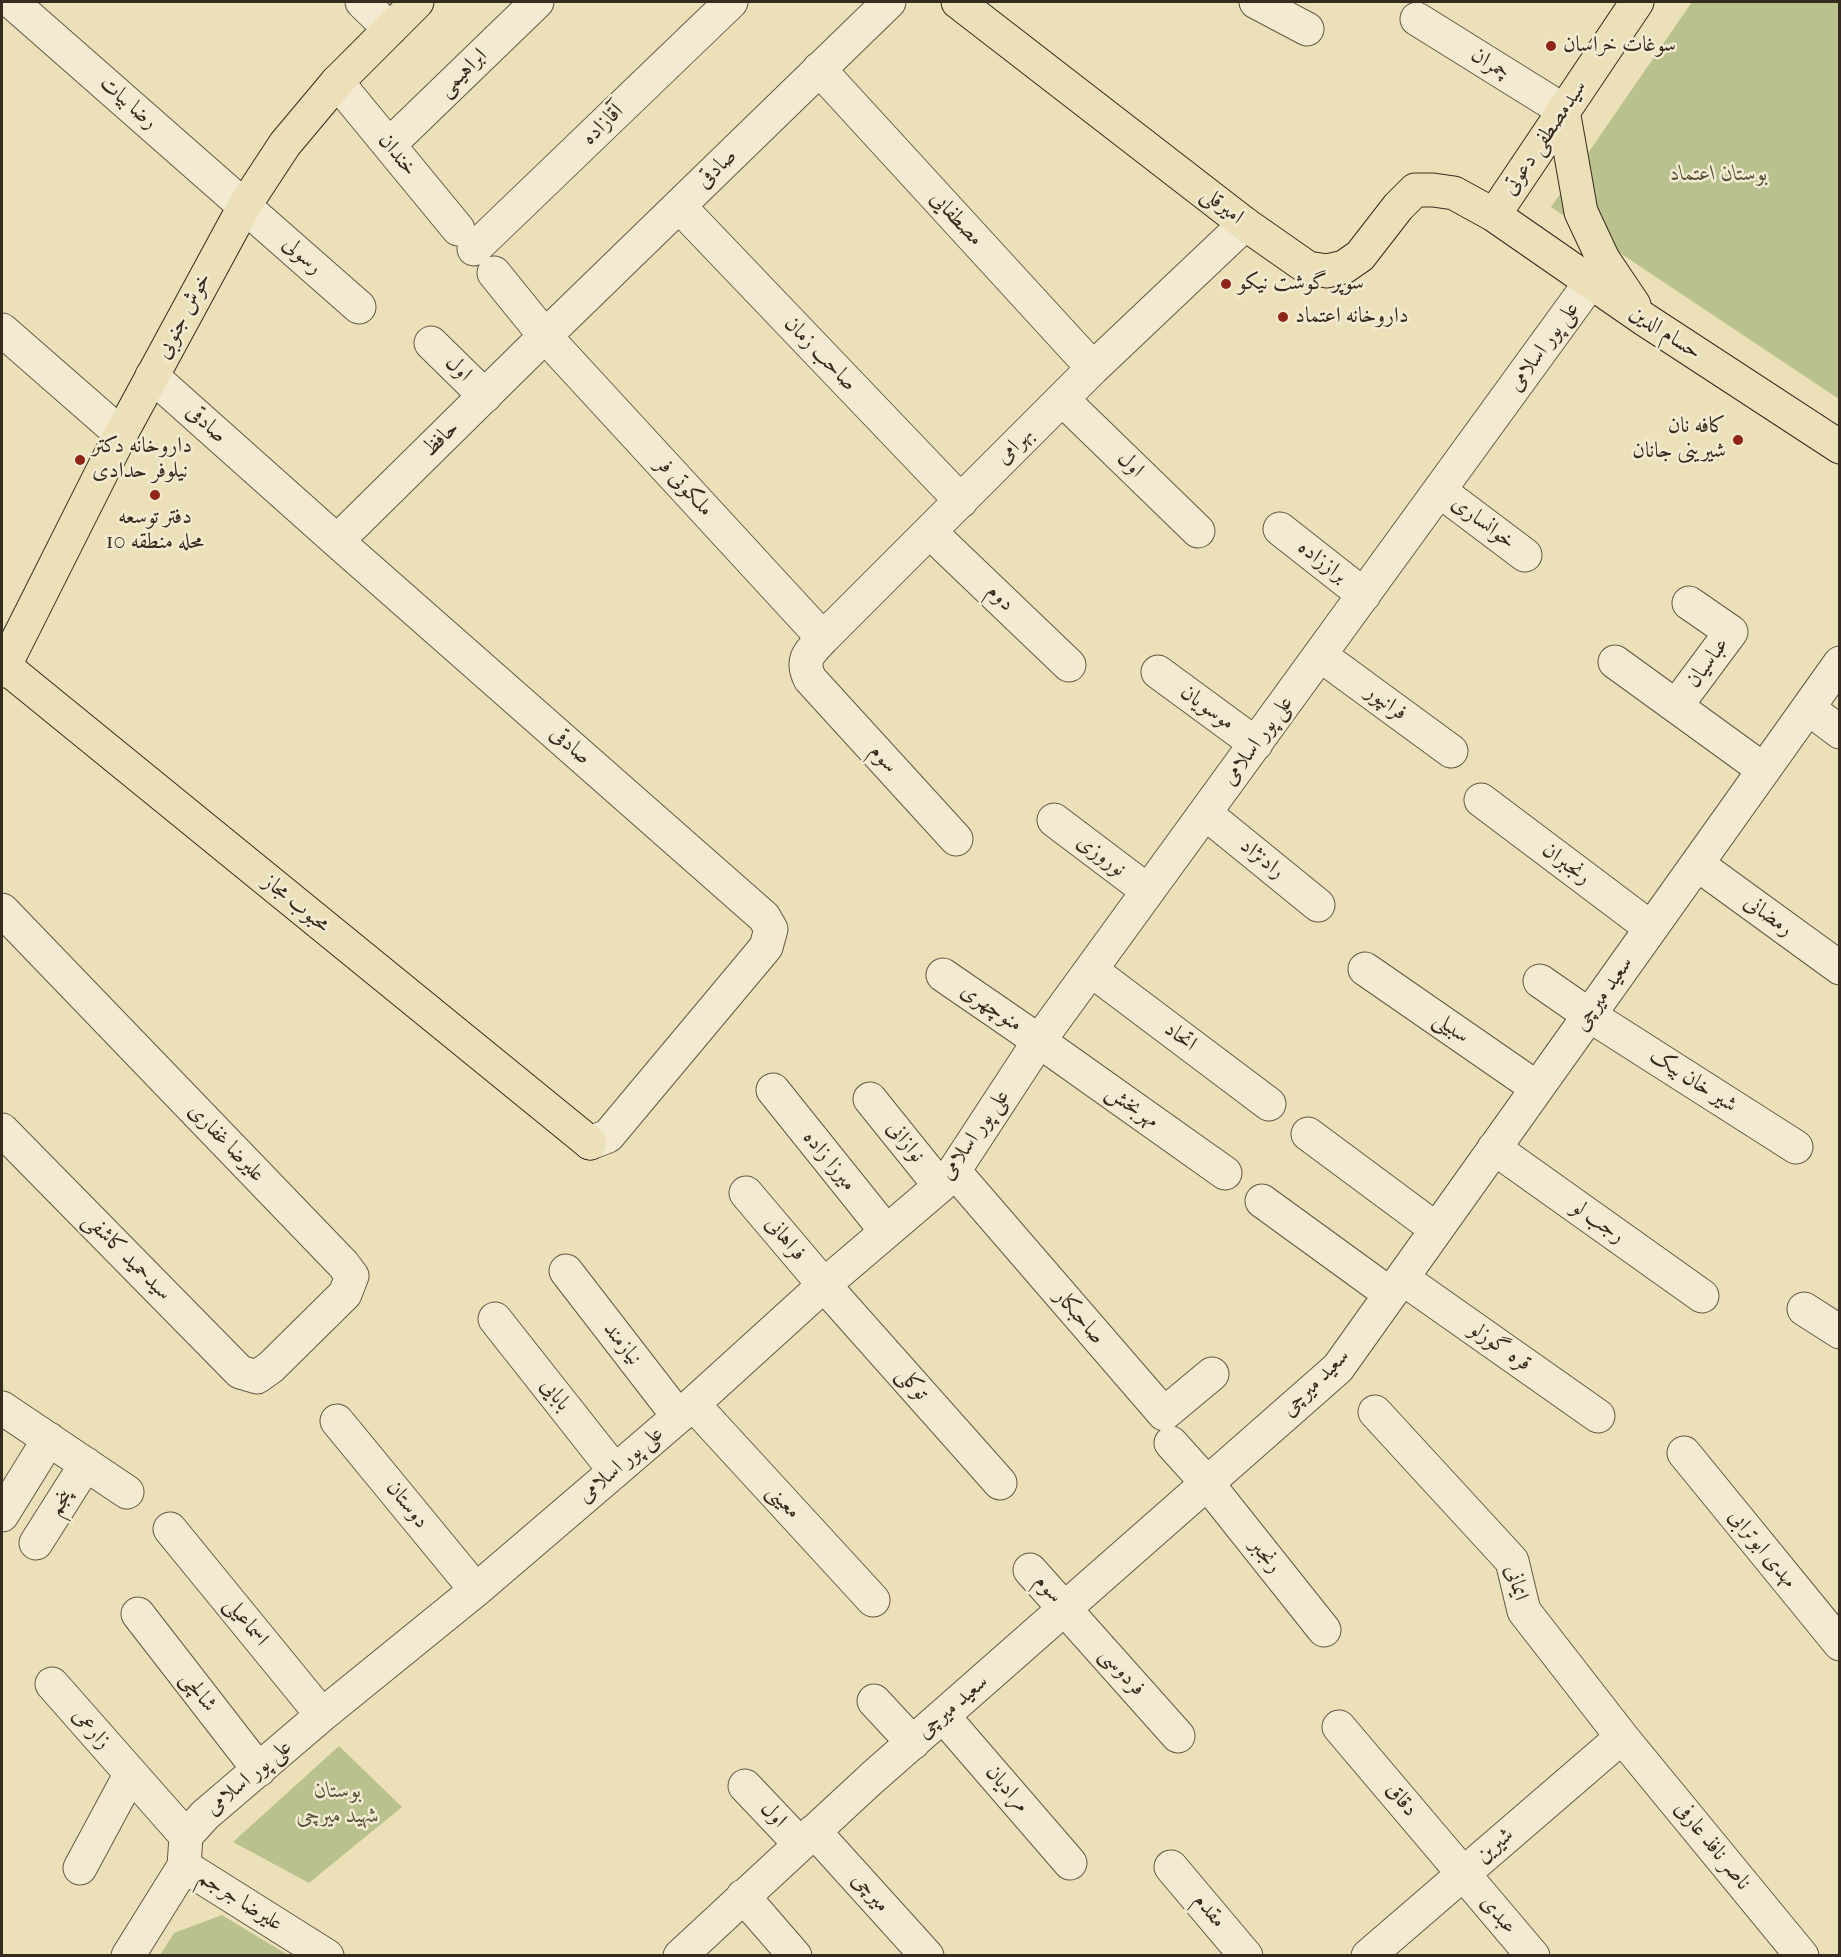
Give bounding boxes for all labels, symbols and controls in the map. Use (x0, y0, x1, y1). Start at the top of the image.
place label: سوغات خراسان (1563, 33, 1676, 59)
marker: سوغات خراسان (1544, 39, 1558, 53)
street label: چمران (1466, 42, 1514, 86)
street label: ابراهیمی (433, 43, 493, 103)
street label: رضا بیات (94, 71, 162, 135)
street label: سیدمصطفی دعوتی (1497, 75, 1593, 201)
street label: آقازاده (577, 99, 629, 151)
street label: خندان (372, 128, 422, 182)
street label: صادقی (691, 144, 743, 194)
park label: بوستان اعتماد (1670, 162, 1768, 188)
street label: امیرقلی (1196, 181, 1248, 231)
street label: مصطفایی (924, 186, 988, 252)
street label: رسولی (277, 231, 327, 281)
street label: خوش جنوبی (150, 268, 218, 364)
place label: سوپر گوشت نیکو (1238, 271, 1364, 297)
marker: سوپر گوشت نیکو (1219, 277, 1233, 291)
street label: علی پور اسلامی (1503, 297, 1585, 397)
street label: حسام الدین (1624, 300, 1706, 366)
place label: داروخانه اعتماد (1295, 304, 1409, 330)
marker: داروخانه اعتماد (1276, 310, 1290, 324)
street label: صاحب زمان (778, 311, 862, 397)
street label: اول (439, 350, 477, 388)
street label: صادقی (180, 399, 232, 449)
place label: کافه نان شیرینی جانان (1632, 414, 1726, 466)
street label: حافظ (417, 415, 465, 463)
street label: بهرامی (990, 421, 1040, 471)
marker: کافه نان شیرینی جانان (1731, 433, 1745, 447)
place label: داروخانه دکتر نیلوفر حدادی (92, 434, 192, 486)
street label: اول (1111, 446, 1149, 484)
street label: ملکوتی فر (650, 452, 718, 522)
marker: داروخانه دکتر نیلوفر حدادی (73, 453, 87, 467)
marker: دفتر توسعه محله منطقه 10 (148, 488, 162, 502)
street label: خوانساری (1446, 490, 1520, 556)
place label: دفتر توسعه محله منطقه 10 (106, 505, 204, 556)
street label: براززاده (1292, 534, 1352, 590)
street label: دوم (981, 579, 1019, 617)
street label: عباسیان (1681, 632, 1735, 694)
street label: موسویان (1175, 679, 1239, 737)
street label: فرانپور (1360, 679, 1412, 727)
street label: علی پور اسلامی (1217, 691, 1299, 791)
street label: صادقی (544, 721, 596, 771)
street label: سوم (863, 739, 903, 779)
street label: نوروزی (1071, 829, 1131, 883)
street label: رادنژاد (1234, 833, 1290, 885)
street label: رنجبران (1536, 837, 1596, 891)
street label: محبوب مجاز (257, 869, 335, 939)
street label: رمضانی (1738, 889, 1798, 943)
street label: سعید میرچی (1569, 951, 1639, 1037)
street label: منوچهری (955, 978, 1027, 1038)
street label: سبیلی (1428, 1006, 1474, 1050)
street label: اتحاد (1159, 1016, 1201, 1058)
street label: شیر خان بیک (1644, 1043, 1742, 1119)
street label: مهربخش (1100, 1079, 1164, 1135)
street label: علی پور اسلامی (934, 1085, 1016, 1185)
street label: علیرضا غفاری (182, 1098, 270, 1188)
street label: نوازانی (880, 1116, 930, 1168)
street label: میرزا زاده (797, 1125, 861, 1197)
street label: رجب لو (1566, 1194, 1630, 1250)
street label: سیدحمید کاشفی (77, 1207, 177, 1307)
street label: فراهانی (759, 1211, 811, 1267)
street label: صاحبکار (1048, 1284, 1110, 1350)
street label: قره گوزلو (1464, 1316, 1536, 1378)
street label: نیازمند (597, 1317, 647, 1371)
street label: سعید میرچی (1276, 1343, 1356, 1423)
street label: توکلی (890, 1362, 934, 1406)
street label: بابایی (534, 1373, 576, 1417)
street label: علی پور اسلامی (573, 1421, 669, 1509)
street label: دوستان (380, 1476, 434, 1534)
street label: معینی (760, 1479, 806, 1525)
street label: پنجم (43, 1485, 79, 1521)
street label: مهدی ابوترابی (1722, 1504, 1802, 1594)
street label: رنجبر (1243, 1533, 1287, 1579)
street label: ایمانی (1498, 1562, 1534, 1604)
street label: سوم (1028, 1569, 1068, 1609)
street label: اسماعیلی (218, 1592, 274, 1652)
street label: فردوسی (1093, 1642, 1151, 1702)
street label: شالچی (174, 1666, 222, 1718)
street label: سعید میرچی (912, 1669, 994, 1745)
street label: زارعی (66, 1703, 116, 1755)
street label: علی پور اسلامی (200, 1734, 298, 1822)
street label: مرادیان (979, 1760, 1035, 1818)
street label: دقاق (1379, 1778, 1423, 1822)
park label: بوستان شهید میرچی (297, 1779, 379, 1831)
street label: اول (754, 1796, 792, 1834)
street label: ناصر نافذ عارفی (1668, 1796, 1756, 1896)
street label: شیرین (1471, 1822, 1519, 1870)
street label: علیرضا جرجم (193, 1865, 287, 1937)
street label: میرچی (845, 1868, 895, 1918)
street label: مقدم (1187, 1888, 1231, 1934)
street label: عبدی (1474, 1890, 1522, 1940)

